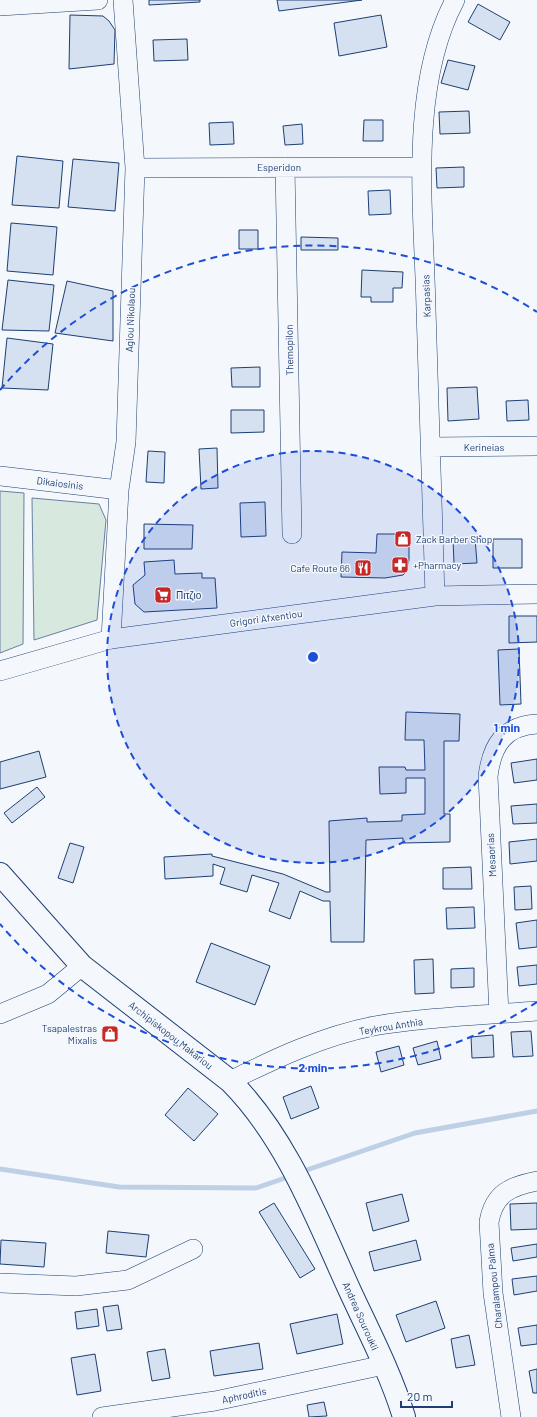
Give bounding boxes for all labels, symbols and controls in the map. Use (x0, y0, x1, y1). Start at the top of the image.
street label: Esperidon (257, 161, 301, 173)
street label: Karpasias (419, 274, 433, 318)
street label: Agiou Nikolaou (123, 288, 137, 352)
street label: Themopilon (283, 324, 295, 376)
street label: Kerineias (464, 441, 504, 453)
street label: Dikaiosinis (36, 474, 84, 492)
shop icon: Zack Barber Shop (393, 529, 413, 549)
place label: Zack Barber Shop (416, 533, 492, 545)
pharmacy icon: +Pharmacy (390, 555, 410, 575)
restaurant icon: Cafe Route 66 (353, 558, 373, 578)
place label: +Pharmacy (413, 559, 462, 571)
place label: Cafe Route 66 (290, 562, 350, 574)
supermarket icon: Πιτζιο (153, 585, 173, 605)
place label: Πιτζιο (176, 589, 202, 602)
street label: Grigori Afxentiou (229, 607, 303, 629)
centre of rings (306, 650, 320, 664)
text: 1 min (494, 720, 520, 734)
street label: Mesaorias (484, 833, 498, 877)
street label: Archipiskopou Makariou (127, 998, 215, 1072)
street label: Teykrou Anthia (358, 1015, 424, 1037)
place label: Tsapalestras Mixalis (42, 1022, 97, 1046)
shop icon: Tsapalestras Mixalis (100, 1024, 120, 1044)
text: 2 min (299, 1060, 327, 1074)
street label: Charalampou Palma (484, 1243, 504, 1329)
street label: Andrea Souroukli (341, 1280, 381, 1352)
scale bar (401, 1383, 452, 1409)
street label: Aphroditis (221, 1384, 267, 1406)
text: 20 m (407, 1389, 433, 1403)

